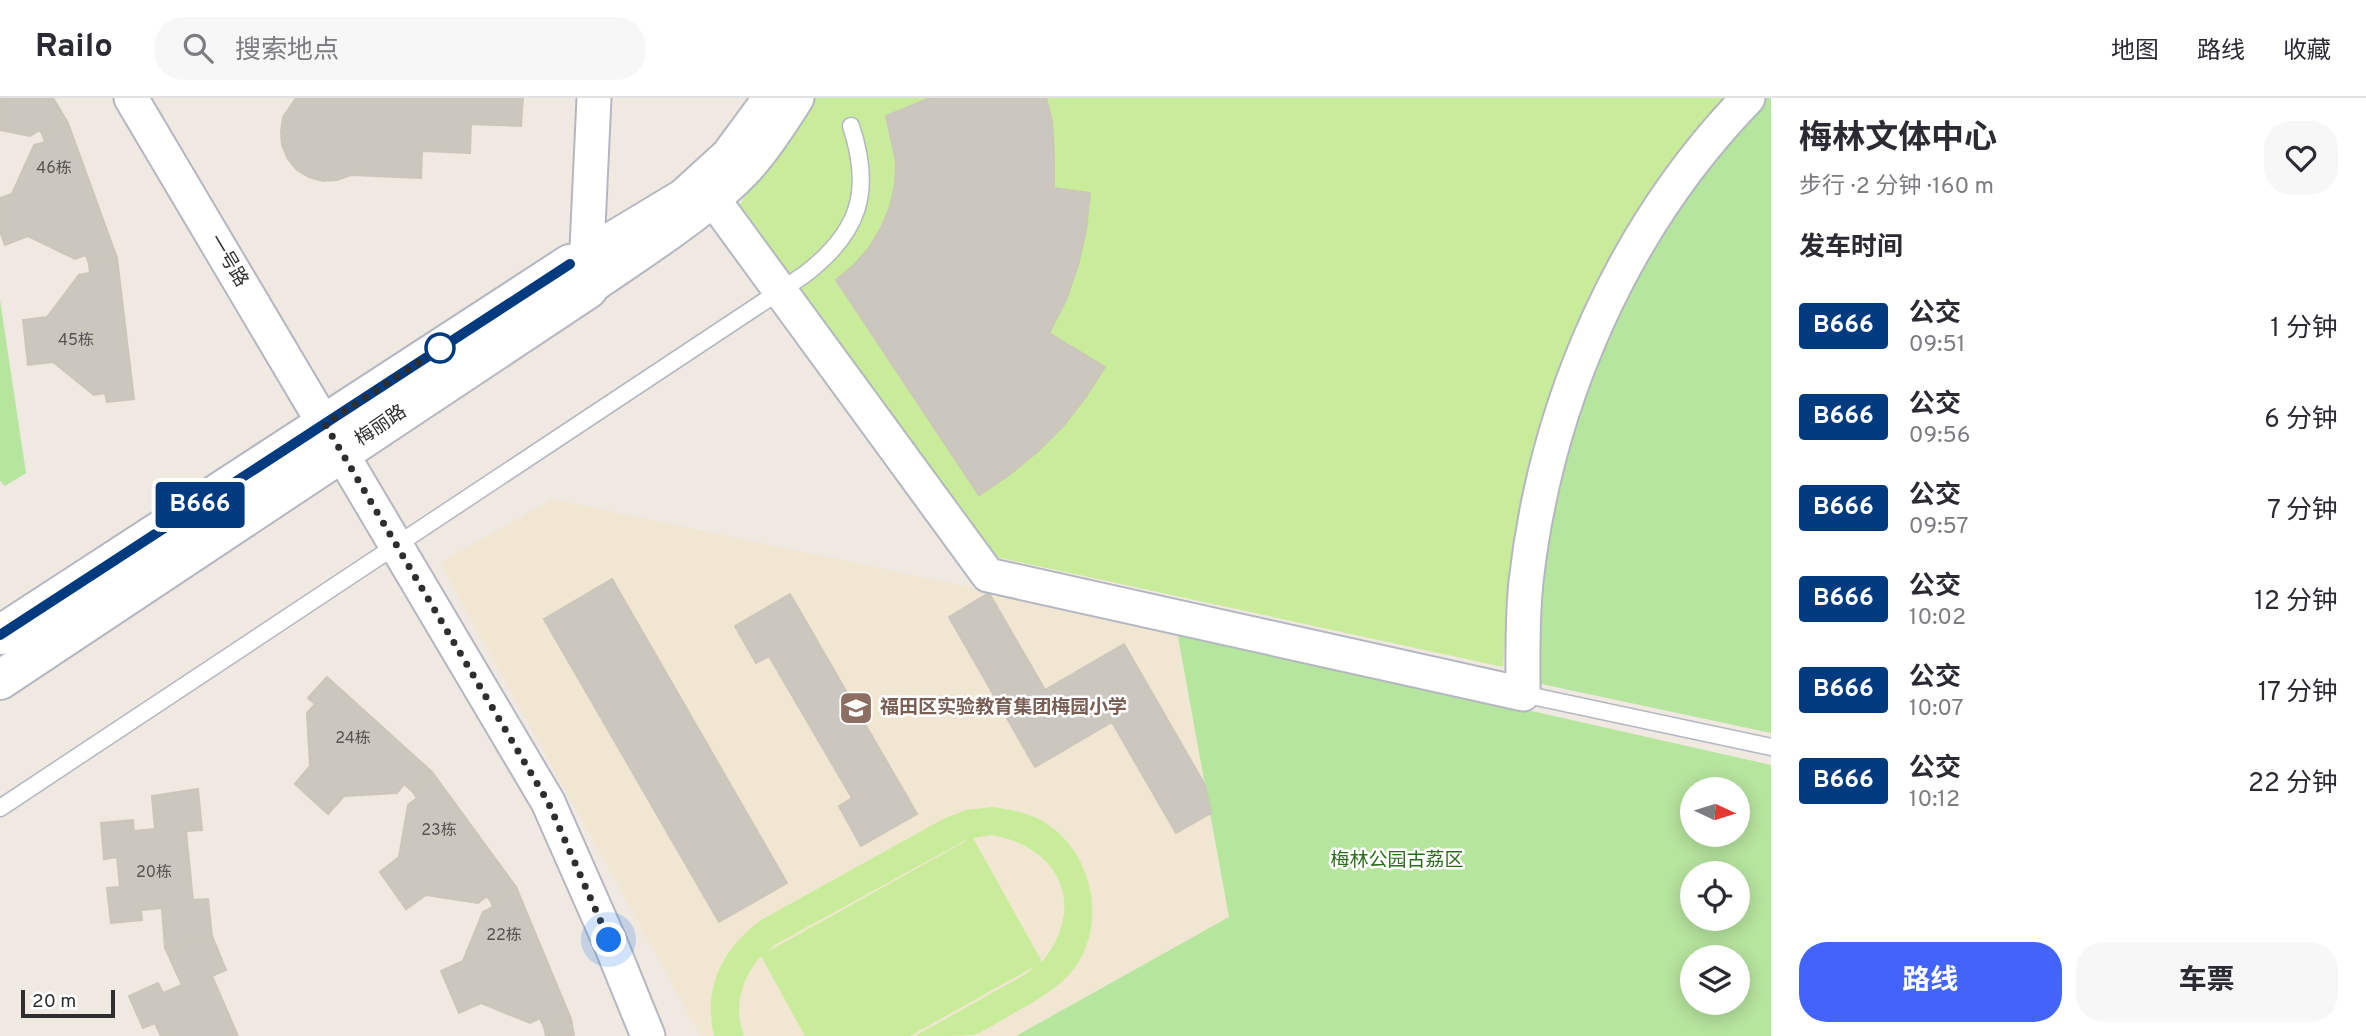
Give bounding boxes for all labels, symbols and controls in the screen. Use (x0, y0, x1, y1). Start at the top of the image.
search box (155, 17, 645, 80)
text: Railo (35, 27, 113, 69)
icon: search (179, 29, 217, 67)
text: 搜索地点 (235, 35, 339, 68)
text: 地图 (2111, 37, 2159, 67)
text: 路线 (2197, 37, 2245, 67)
text: 收藏 (2283, 37, 2331, 67)
text: 梅林文体中心 (1799, 119, 1997, 161)
button: heart (2264, 121, 2338, 195)
house number: 46栋 (36, 159, 72, 179)
text: 步行 · 2 分钟 · 160 m (1799, 173, 1994, 202)
street label: 一号路 (203, 230, 253, 292)
text: 发车时间 (1799, 232, 1903, 265)
text: 公交 (1909, 298, 1961, 331)
text: B666 (1813, 311, 1874, 341)
text: 1 分钟 (2270, 313, 2338, 346)
house number: 45栋 (58, 331, 94, 351)
text: 09:51 (1909, 331, 1965, 360)
unlabelled marker (425, 333, 455, 363)
text: 公交 (1909, 389, 1961, 422)
street label: 梅丽路 (351, 400, 411, 452)
text: B666 (1813, 402, 1874, 432)
text: 6 分钟 (2264, 404, 2338, 437)
text: 09:56 (1909, 422, 1971, 451)
text: 公交 (1909, 480, 1961, 513)
line badge: B666 (151, 482, 249, 528)
text: B666 (170, 490, 230, 520)
text: B666 (1813, 493, 1874, 523)
text: 7 分钟 (2267, 495, 2338, 528)
text: 09:57 (1909, 513, 1969, 542)
text: 公交 (1909, 571, 1961, 604)
text: B666 (1813, 584, 1874, 614)
text: 12 分钟 (2254, 586, 2338, 619)
text: 10:02 (1909, 604, 1966, 633)
text: 公交 (1909, 662, 1961, 695)
text: B666 (1813, 675, 1874, 705)
text: 17 分钟 (2258, 677, 2338, 710)
school or university icon: 福田区实验教育集团梅园小学 (837, 689, 875, 727)
text: 10:07 (1909, 695, 1963, 724)
place label: 福田区实验教育集团梅园小学 (880, 696, 1127, 720)
house number: 24栋 (335, 729, 371, 749)
text: 公交 (1909, 753, 1961, 786)
text: B666 (1813, 766, 1874, 796)
text: 22 分钟 (2248, 768, 2338, 801)
north arrow (1680, 777, 1750, 847)
map controls (1680, 777, 1750, 1015)
text: 10:12 (1909, 786, 1960, 815)
house number: 23栋 (421, 821, 457, 841)
park label: 梅林公园古荔区 (1330, 849, 1464, 873)
button: locate (1680, 861, 1750, 931)
house number: 20栋 (136, 863, 172, 883)
your location (591, 922, 626, 957)
house number: 22栋 (486, 926, 522, 946)
button: 路线 (1799, 942, 2062, 1022)
button: 车票 (2076, 942, 2338, 1022)
button: layers (1680, 945, 1750, 1015)
scale bar (21, 987, 116, 1019)
text: 20 m (32, 990, 76, 1014)

